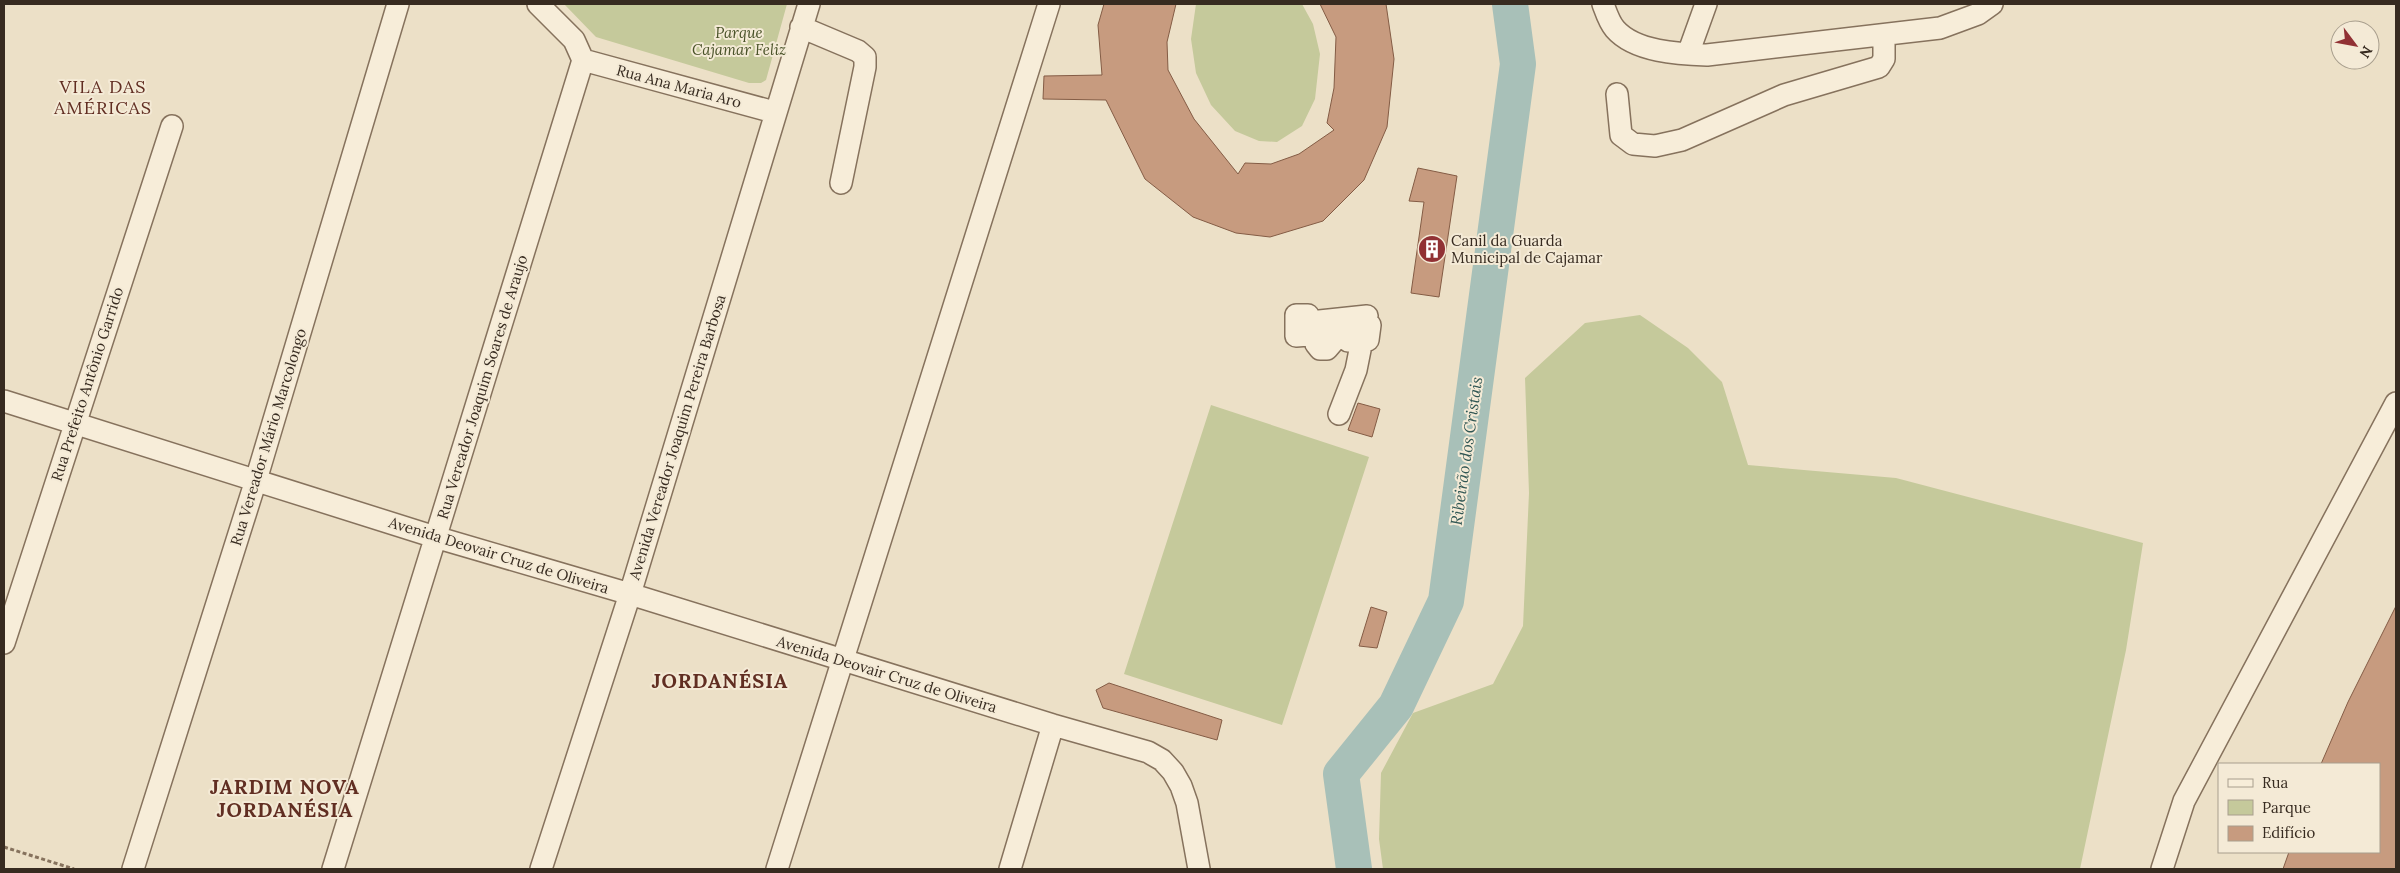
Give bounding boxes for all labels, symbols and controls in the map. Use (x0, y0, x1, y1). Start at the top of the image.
north arrow (2330, 20, 2380, 70)
park label: Parque Cajamar Feliz (692, 23, 786, 59)
text: N (2355, 43, 2377, 61)
street label: Rua Ana Maria Aro (614, 60, 744, 112)
district label: VILA DAS AMÉRICAS (53, 75, 152, 119)
place label: Canil da Guarda Municipal de Cajamar (1451, 231, 1603, 267)
building icon: Canil da Guarda Municipal de Cajamar (1417, 234, 1447, 264)
street label: Rua Vereador Joaquim Soares de Araujo (433, 252, 531, 521)
street label: Rua Prefeito Antônio Garrido (47, 284, 127, 483)
street label: Avenida Vereador Joaquim Pereira Barbosa (624, 292, 730, 583)
street label: Rua Vereador Mário Marcolongo (226, 326, 310, 548)
water label: Ribeirão dos Cristais (1446, 375, 1486, 527)
street label: Avenida Deovair Cruz de Oliveira (386, 512, 612, 598)
street label: Avenida Deovair Cruz de Oliveira (774, 631, 1000, 717)
district label: JORDANÉSIA (652, 668, 788, 693)
legend (2218, 763, 2380, 853)
text: Rua (2262, 773, 2288, 792)
district label: JARDIM NOVA JORDANÉSIA (210, 774, 360, 822)
text: Parque (2262, 798, 2311, 817)
text: Edifício (2262, 823, 2315, 842)

